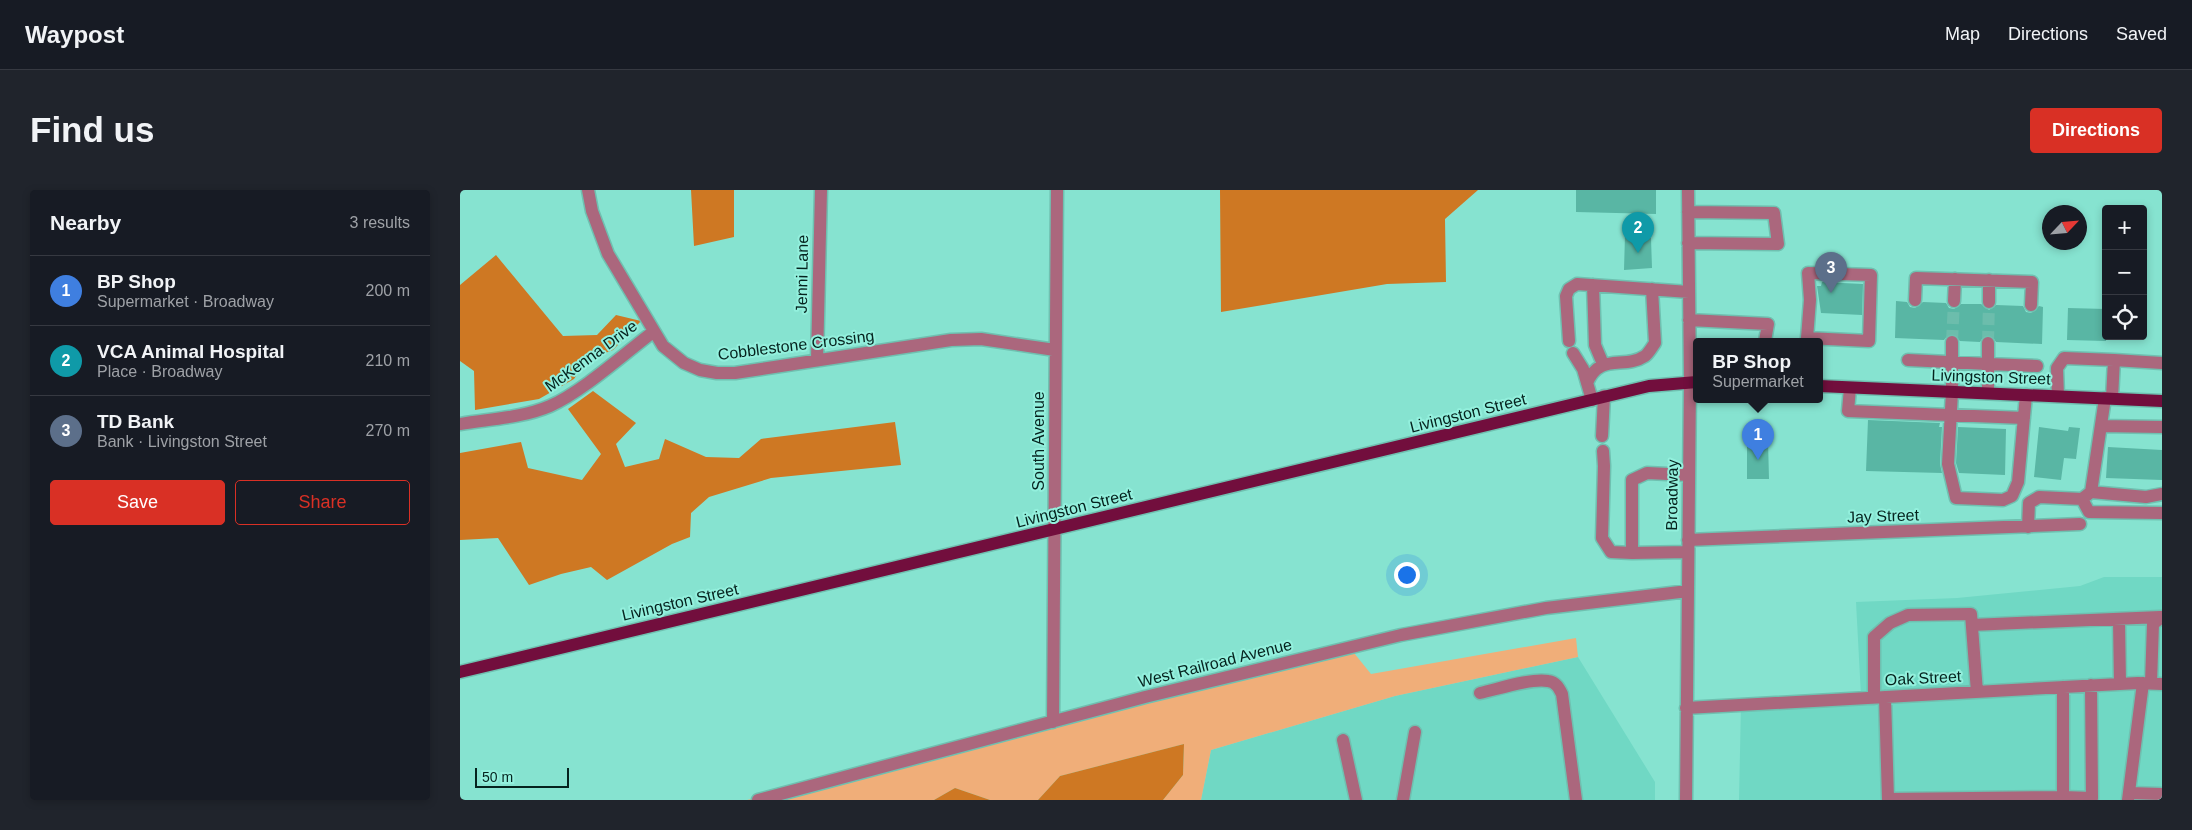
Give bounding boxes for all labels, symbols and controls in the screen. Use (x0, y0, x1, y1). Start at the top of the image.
text: Waypost (25, 21, 124, 48)
text: Map (1945, 24, 1980, 44)
text: Directions (2008, 24, 2088, 44)
text: Saved (2116, 24, 2167, 44)
button: Directions (2030, 108, 2162, 153)
text: Find us (30, 110, 154, 149)
north arrow (2042, 205, 2087, 250)
map controls (2102, 205, 2147, 340)
button: + (2102, 205, 2147, 250)
text: Nearby (50, 211, 121, 234)
pin: 2 (1622, 212, 1654, 253)
text: 3 results (350, 214, 410, 231)
street label: Jenni Lane (793, 235, 811, 313)
button: − (2102, 250, 2147, 295)
pin: 3 (1815, 252, 1847, 293)
text: BP Shop (97, 271, 176, 292)
text: 1 (62, 282, 70, 299)
text: 200 m (366, 282, 410, 299)
text: Supermarket · Broadway (97, 293, 274, 310)
button: locate (2102, 295, 2147, 340)
street label: McKenna Drive (542, 317, 640, 395)
street label: Cobblestone Crossing (717, 327, 875, 363)
popup (1693, 338, 1823, 403)
text: VCA Animal Hospital (97, 341, 285, 362)
text: BP Shop (1712, 351, 1791, 372)
text: 2 (62, 352, 70, 369)
text: 210 m (366, 352, 410, 369)
text: Place · Broadway (97, 363, 222, 380)
street label: Livingston Street (1931, 366, 2051, 388)
text: Supermarket (1712, 373, 1804, 390)
street label: Livingston Street (1408, 390, 1528, 436)
street label: South Avenue (1030, 391, 1047, 491)
text: TD Bank (97, 411, 174, 432)
pin: 1 (1742, 419, 1774, 460)
text: 3 (62, 422, 70, 439)
text: 270 m (366, 422, 410, 439)
text: Bank · Livingston Street (97, 433, 267, 450)
street label: Broadway (1663, 459, 1681, 531)
button: Save (50, 480, 225, 525)
button: Share (235, 480, 410, 525)
street label: Livingston Street (1014, 485, 1134, 531)
street label: Jay Street (1847, 506, 1920, 526)
your location (1394, 562, 1420, 588)
street label: Livingston Street (620, 580, 741, 624)
street label: West Railroad Avenue (1136, 636, 1294, 690)
street label: Oak Street (1884, 667, 1962, 688)
scale bar (475, 765, 569, 788)
text: 50 m (482, 769, 513, 785)

